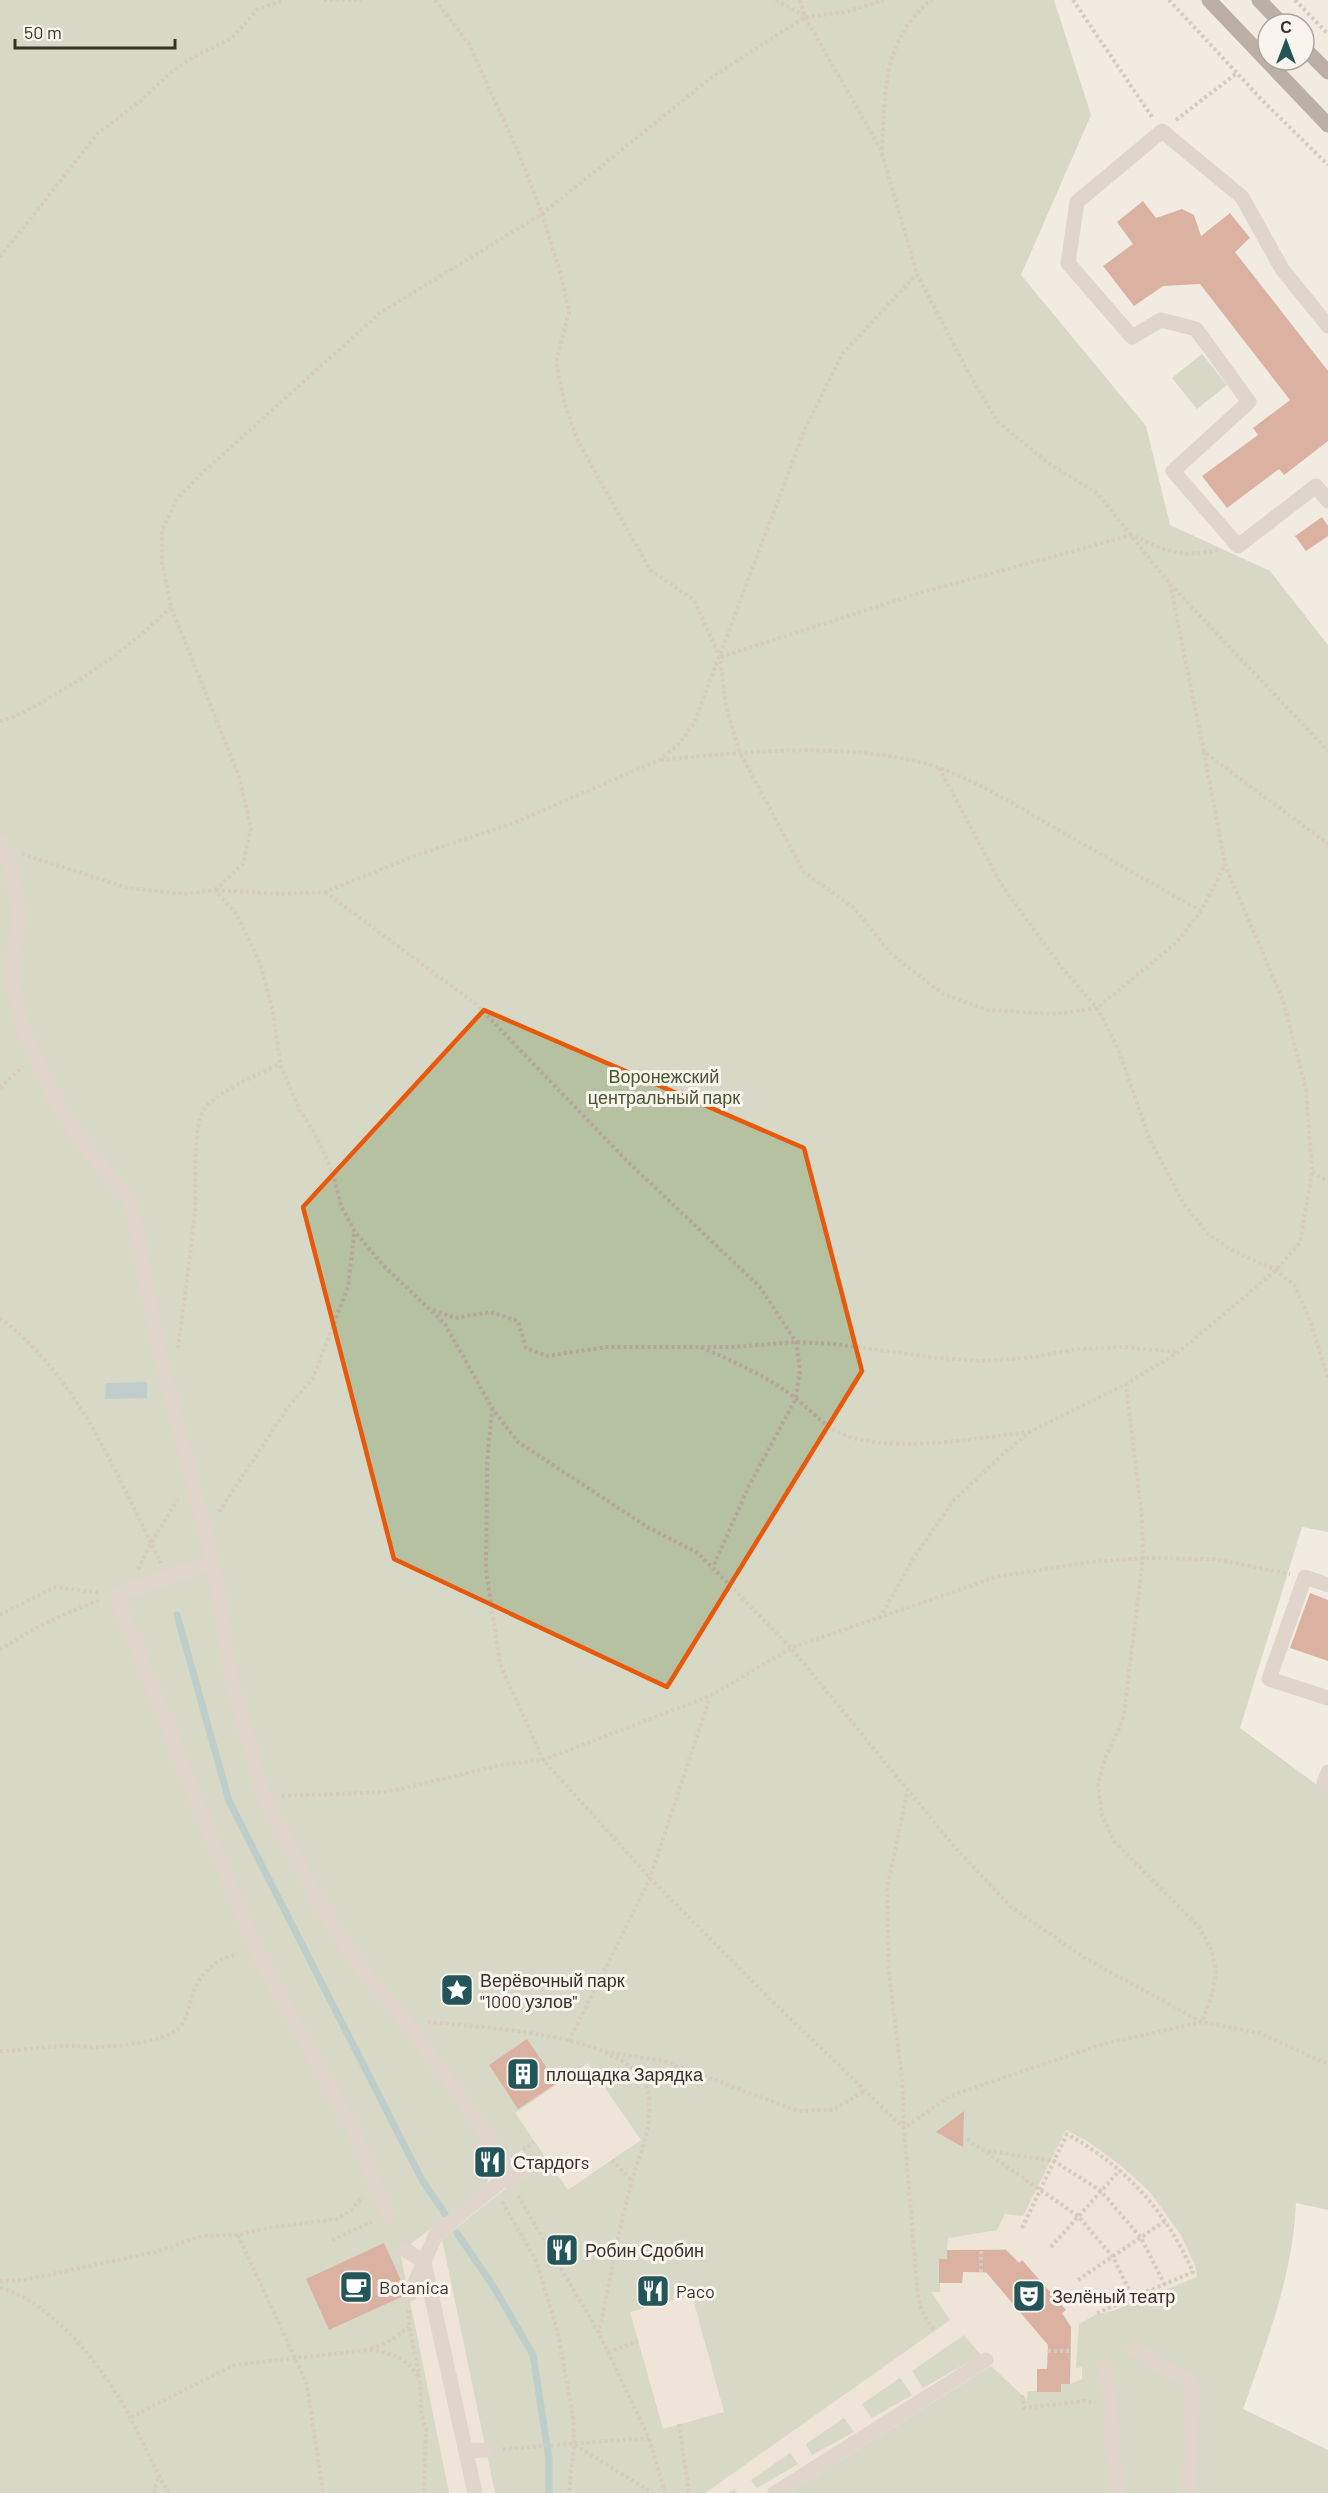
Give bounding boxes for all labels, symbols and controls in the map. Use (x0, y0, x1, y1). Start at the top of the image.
scale bar (15, 12, 176, 50)
north arrow (1256, 12, 1316, 72)
text: С (1280, 17, 1292, 36)
text: 50 m (24, 21, 62, 43)
park label: Воронежский центральный парк (588, 1065, 740, 1108)
place label: Верёвочный парк "1000 узлов" (480, 1969, 625, 2012)
place icon: Верёвочный парк "1000 узлов" (439, 1972, 475, 2008)
building icon: площадка Зарядка (505, 2056, 541, 2092)
place label: площадка Зарядка (546, 2063, 704, 2085)
restaurant icon: Стардогs (472, 2144, 508, 2180)
place label: Стардогs (513, 2151, 589, 2173)
restaurant icon: Робин Сдобин (544, 2232, 580, 2268)
place label: Робин Сдобин (585, 2239, 704, 2261)
cafe icon: Botanica (338, 2269, 374, 2305)
restaurant icon: Paco (635, 2273, 671, 2309)
place label: Botanica (379, 2276, 449, 2298)
theatre icon: Зелёный театр (1011, 2278, 1047, 2314)
place label: Paco (676, 2280, 715, 2302)
place label: Зелёный театр (1052, 2285, 1175, 2307)

